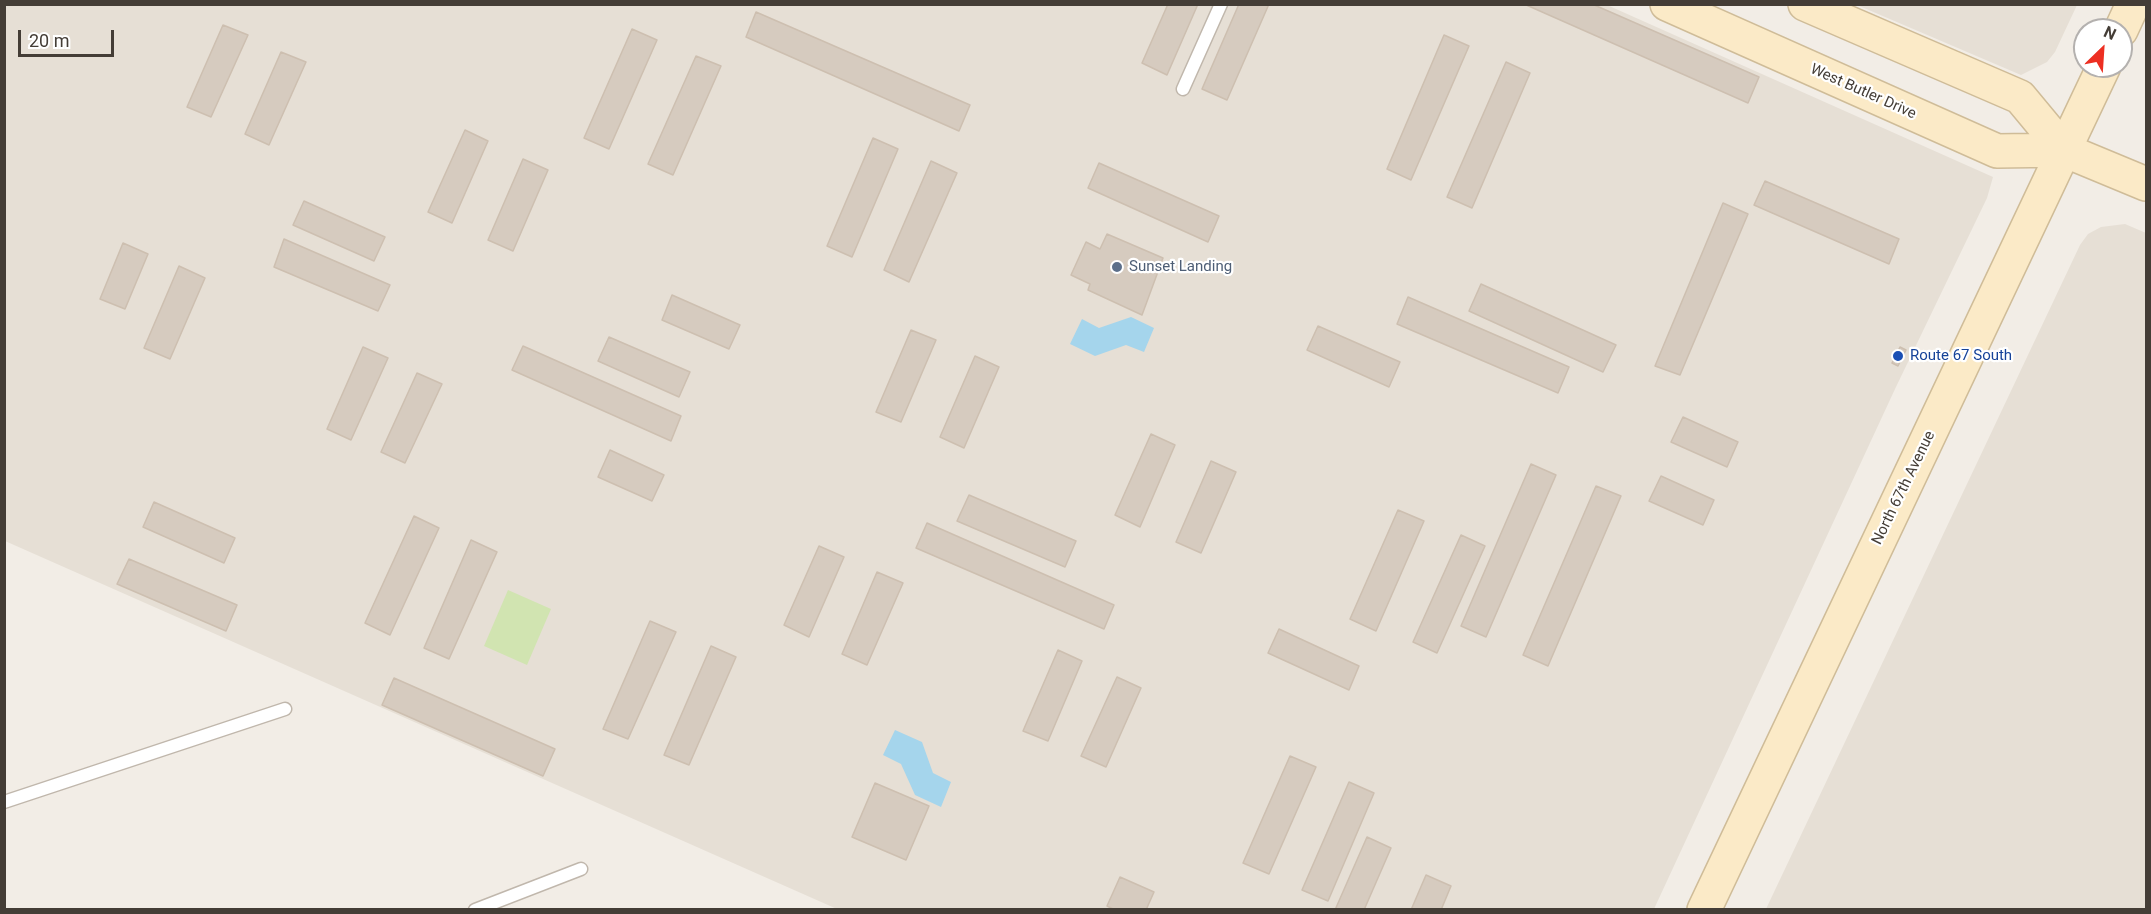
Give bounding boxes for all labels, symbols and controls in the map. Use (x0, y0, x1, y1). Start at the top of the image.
scale bar (21, 18, 117, 56)
north arrow (2073, 18, 2133, 78)
text: N (2101, 22, 2119, 44)
text: 20 m (29, 30, 69, 51)
street label: West Butler Drive (1807, 61, 1919, 123)
place label: Sunset Landing (1129, 258, 1232, 276)
marker: Sunset Landing (1110, 260, 1124, 274)
place label: Route 67 South (1910, 347, 2012, 365)
marker: Route 67 South (1891, 349, 1905, 363)
street label: North 67th Avenue (1869, 428, 1939, 548)

